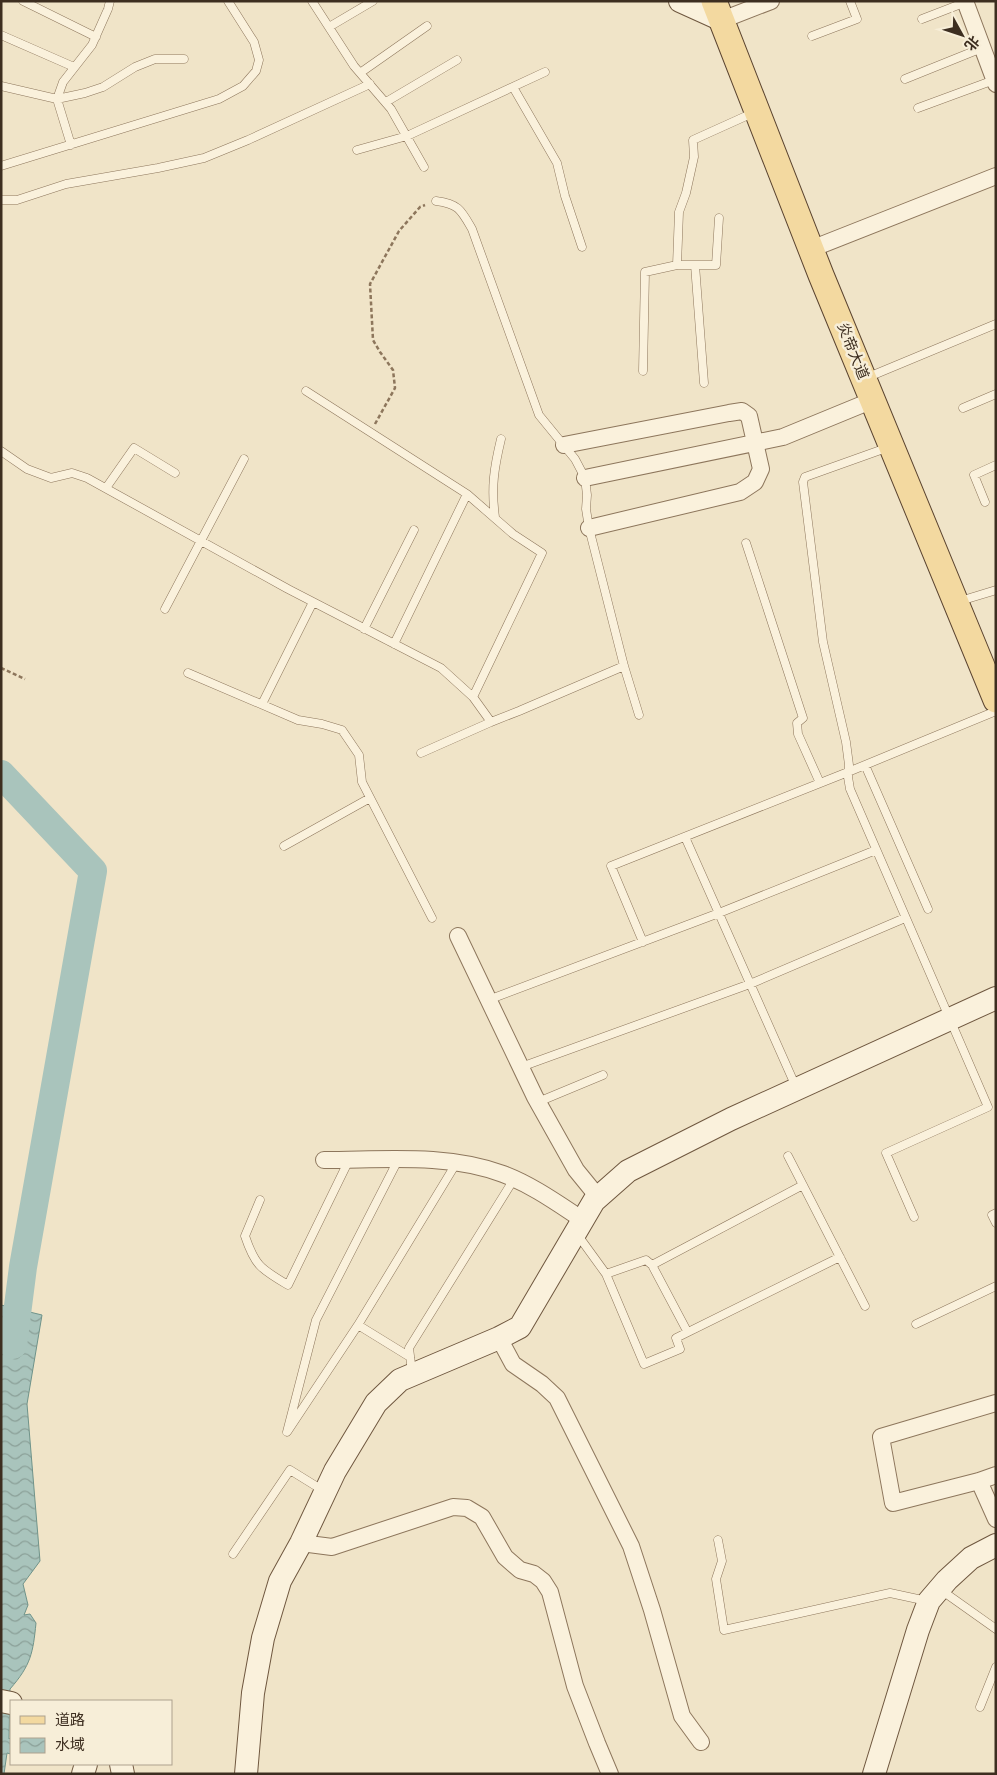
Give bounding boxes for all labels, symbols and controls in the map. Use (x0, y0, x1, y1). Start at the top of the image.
north arrow (937, 10, 987, 60)
text: 北 (961, 33, 983, 54)
street label: 炎帝大道 (833, 320, 873, 382)
legend (10, 1700, 172, 1765)
text: 道路 (55, 1711, 85, 1729)
text: 水域 (55, 1736, 85, 1754)

